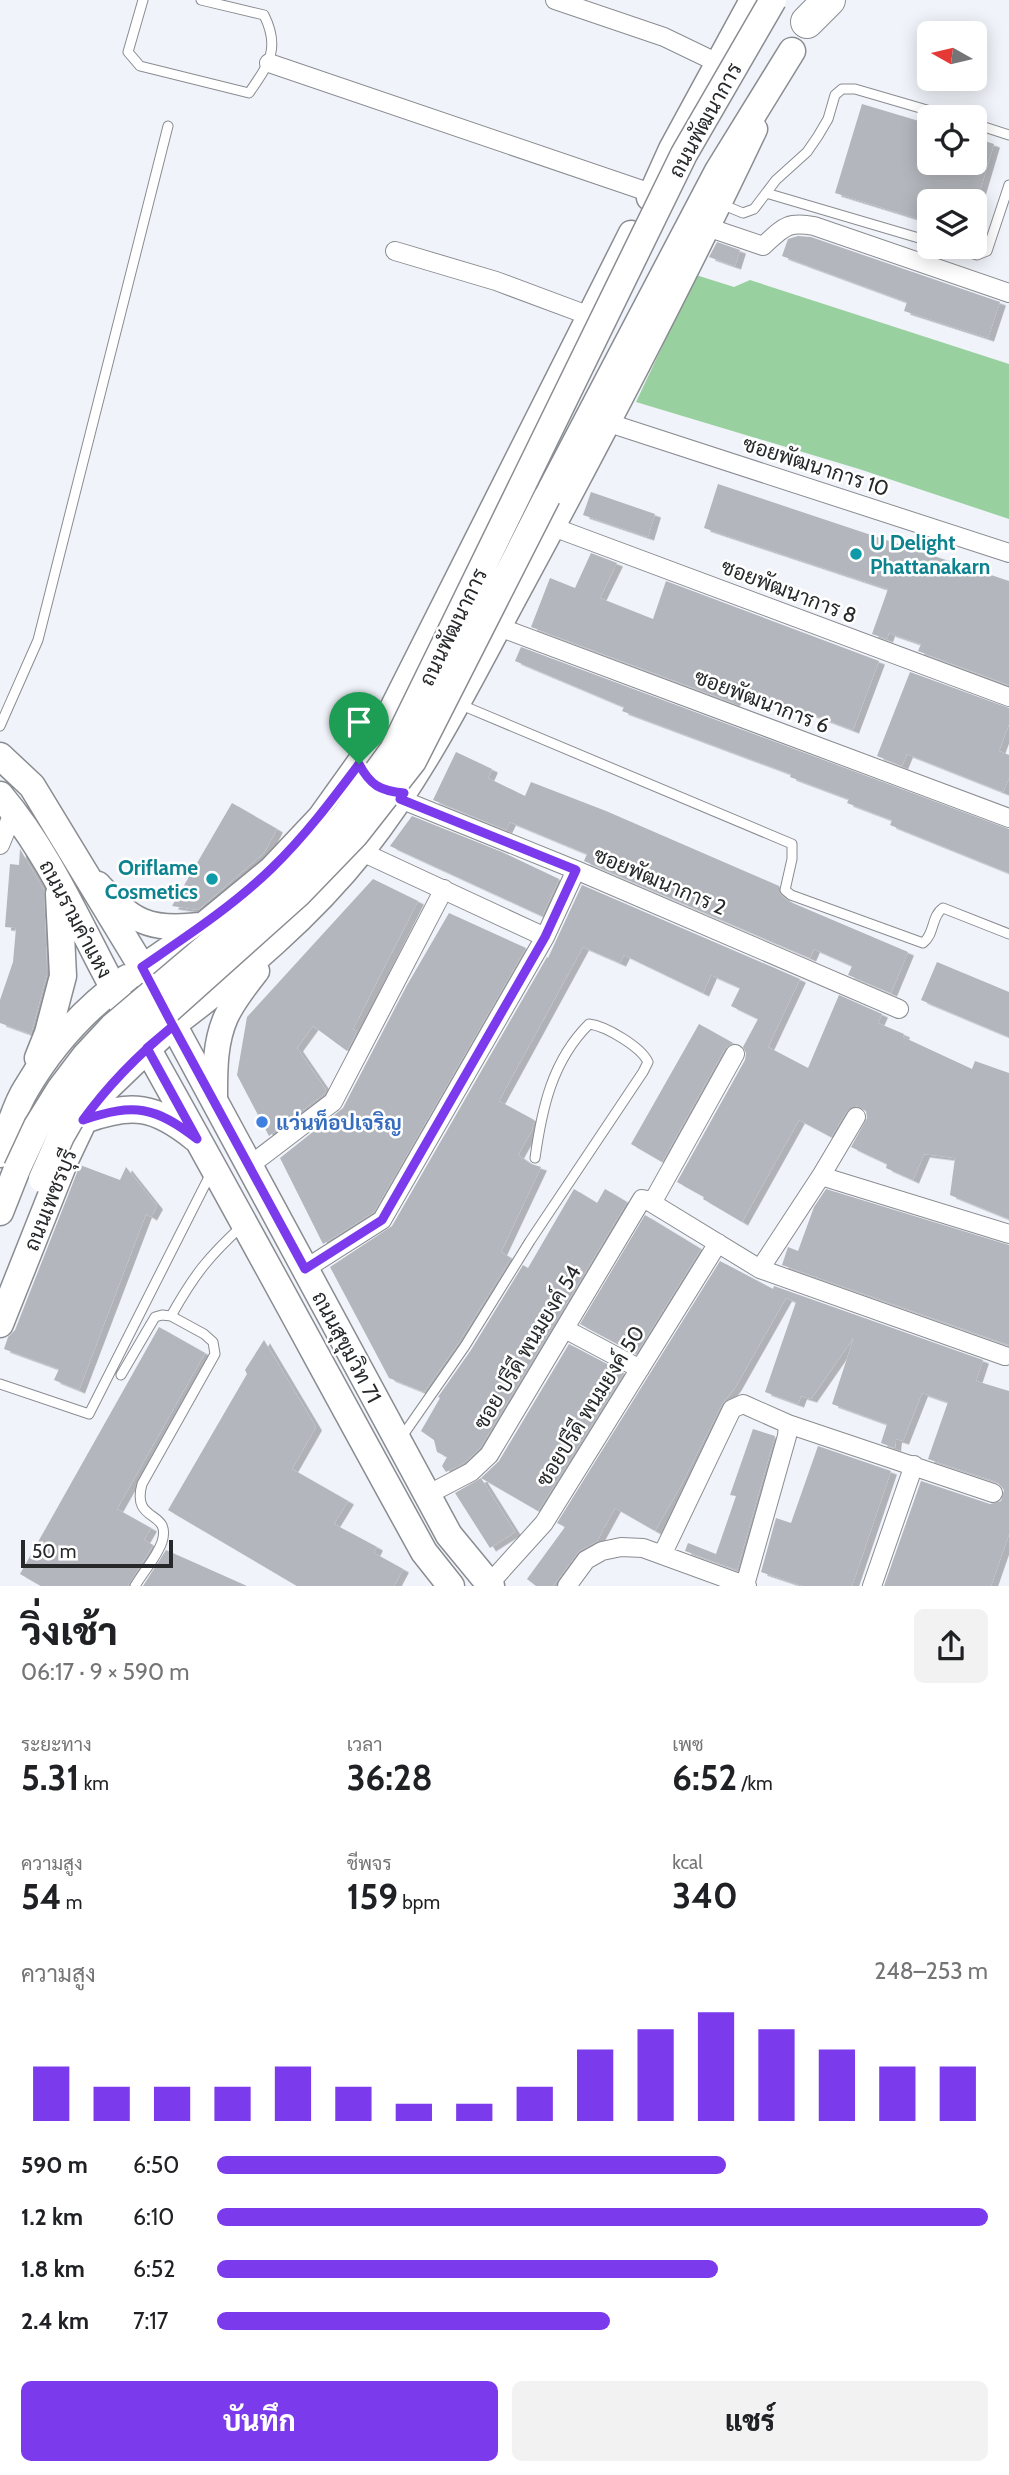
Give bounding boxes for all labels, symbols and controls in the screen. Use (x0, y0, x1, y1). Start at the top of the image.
north arrow (917, 21, 987, 91)
map controls (917, 21, 987, 259)
street label: ถนนพัฒนาการ (663, 58, 747, 182)
button: locate (917, 105, 987, 175)
button: layers (917, 189, 987, 259)
street label: ซอยพัฒนาการ 10 (740, 431, 892, 501)
place label: U Delight Phattanakarn (870, 530, 990, 579)
marker: U Delight Phattanakarn (848, 546, 864, 562)
street label: ซอยพัฒนาการ 8 (718, 554, 860, 628)
street label: ถนนพัฒนาการ (414, 564, 492, 690)
street label: ซอยพัฒนาการ 6 (691, 664, 833, 738)
pin (329, 692, 389, 764)
icon: arrive (340, 703, 378, 741)
street label: ซอยพัฒนาการ 2 (590, 842, 730, 920)
place label: Oriflame Cosmetics (105, 855, 198, 904)
street label: ถนนรามคำแหง (34, 856, 118, 982)
marker: Oriflame Cosmetics (204, 871, 220, 887)
place label: แว่นท็อปเจริญ (276, 1109, 402, 1136)
marker: แว่นท็อปเจริญ (254, 1114, 270, 1130)
street label: ถนนเพชรบุรี (18, 1146, 84, 1255)
street label: ซอย ปรีดี พนมยงค์ 54 (467, 1260, 586, 1434)
street label: ถนนสุขุมวิท 71 (305, 1287, 387, 1408)
street label: ซอยปรีดี พนมยงค์ 50 (530, 1321, 650, 1491)
scale bar (21, 1537, 173, 1569)
text: 50 m (32, 1540, 76, 1563)
text: วิ่งเช้า (21, 1608, 118, 1655)
button: share (914, 1609, 988, 1683)
text: 06:17 · 9 × 590 m (21, 1658, 189, 1686)
text: ระยะทาง (21, 1733, 92, 1756)
text: เวลา (347, 1733, 383, 1756)
text: เพซ (672, 1733, 704, 1756)
text: 5.31 (21, 1756, 79, 1799)
text: 36:28 (347, 1756, 433, 1799)
text: 6:52 (672, 1756, 737, 1799)
text: km (79, 1772, 109, 1795)
text: /km (737, 1772, 773, 1795)
text: kcal (672, 1851, 703, 1874)
text: ความสูง (21, 1852, 83, 1875)
text: ชีพจร (347, 1852, 392, 1875)
text: 340 (672, 1874, 738, 1917)
text: 54 (21, 1875, 62, 1918)
text: 159 (347, 1875, 398, 1918)
text: m (62, 1891, 82, 1914)
text: bpm (398, 1891, 440, 1914)
text: 248–253 m (874, 1957, 988, 1985)
text: ความสูง (21, 1960, 96, 1988)
text: 590 m (21, 2151, 88, 2179)
text: 6:50 (133, 2151, 179, 2179)
text: 1.2 km (21, 2203, 83, 2231)
text: 6:10 (133, 2203, 174, 2231)
text: 1.8 km (21, 2255, 85, 2283)
text: 6:52 (133, 2255, 175, 2283)
text: 2.4 km (21, 2307, 89, 2335)
text: 7:17 (133, 2307, 168, 2335)
button: บันทึก (21, 2381, 498, 2461)
button: แชร์ (512, 2381, 988, 2461)

